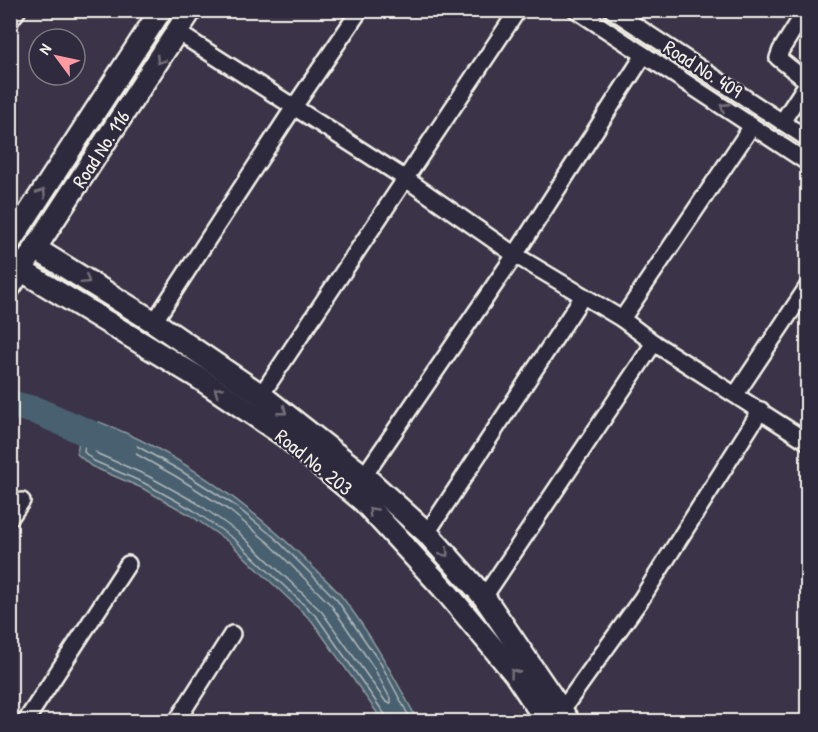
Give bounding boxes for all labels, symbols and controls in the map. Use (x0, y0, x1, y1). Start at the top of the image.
north arrow (27, 27, 87, 87)
street label: Road No. 409 (659, 33, 748, 104)
text: N (33, 39, 56, 58)
one-way arrow (156, 53, 167, 64)
one-way arrow (719, 104, 730, 115)
street label: Road No. 116 (65, 105, 136, 193)
one-way arrow (35, 189, 47, 199)
one-way arrow (80, 272, 90, 284)
one-way arrow (214, 387, 225, 398)
one-way arrow (276, 404, 287, 415)
street label: Road No. 203 (270, 422, 359, 501)
one-way arrow (368, 507, 379, 517)
one-way arrow (438, 546, 449, 557)
one-way arrow (510, 669, 521, 680)

